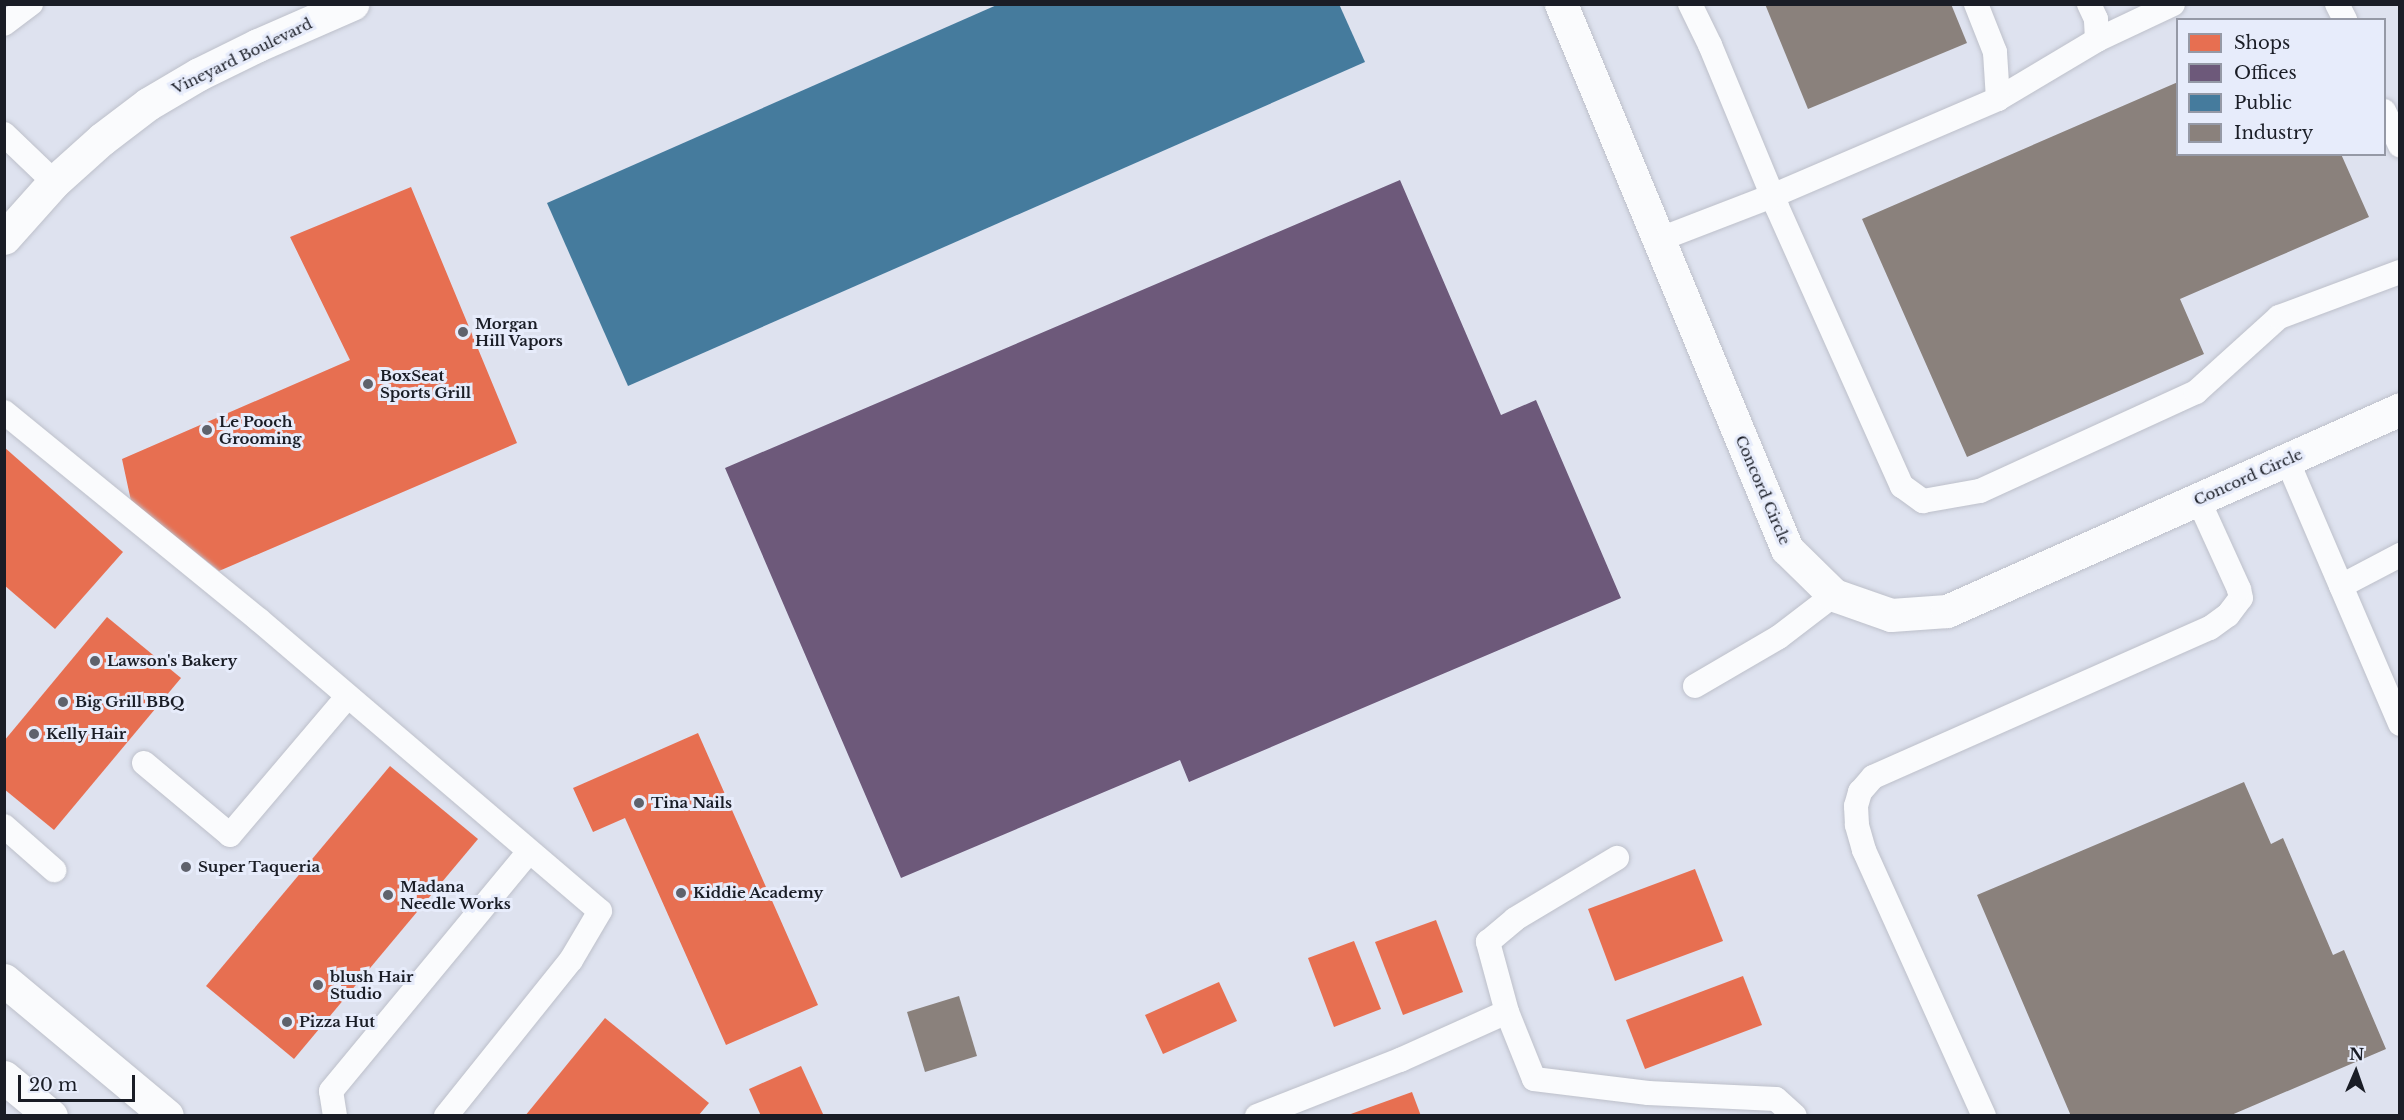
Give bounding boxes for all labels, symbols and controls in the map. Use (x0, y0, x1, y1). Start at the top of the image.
street label: Vineyard Boulevard (169, 14, 315, 98)
legend (2176, 18, 2386, 156)
text: Shops (2234, 32, 2290, 54)
text: Offices (2234, 62, 2297, 84)
text: Public (2234, 92, 2292, 114)
text: Industry (2234, 122, 2313, 144)
place label: Morgan Hill Vapors (475, 314, 563, 349)
marker: Morgan Hill Vapors (456, 325, 470, 339)
place label: BoxSeat Sports Grill (380, 366, 471, 401)
marker: BoxSeat Sports Grill (361, 377, 375, 391)
place label: Le Pooch Grooming (219, 412, 301, 447)
marker: Le Pooch Grooming (200, 423, 214, 437)
street label: Concord Circle (1732, 433, 1794, 547)
street label: Concord Circle (2191, 445, 2305, 509)
place label: Lawson's Bakery (107, 652, 237, 670)
marker: Lawson's Bakery (88, 654, 102, 668)
place label: Big Grill BBQ (75, 693, 184, 711)
marker: Big Grill BBQ (56, 695, 70, 709)
place label: Kelly Hair (46, 725, 127, 743)
marker: Kelly Hair (27, 727, 41, 741)
place label: Tina Nails (651, 794, 732, 812)
marker: Tina Nails (632, 796, 646, 810)
place label: Super Taqueria (198, 858, 321, 876)
marker: Super Taqueria (179, 860, 193, 874)
place label: Madana Needle Works (400, 877, 511, 912)
place label: Kiddie Academy (693, 884, 824, 902)
marker: Kiddie Academy (674, 886, 688, 900)
marker: Madana Needle Works (381, 888, 395, 902)
place label: blush Hair Studio (330, 967, 413, 1002)
marker: blush Hair Studio (311, 978, 325, 992)
place label: Pizza Hut (299, 1013, 375, 1031)
marker: Pizza Hut (280, 1015, 294, 1029)
north arrow (2326, 1042, 2386, 1102)
text: N (2349, 1044, 2364, 1064)
scale bar (21, 1063, 138, 1101)
text: 20 m (29, 1074, 77, 1096)

